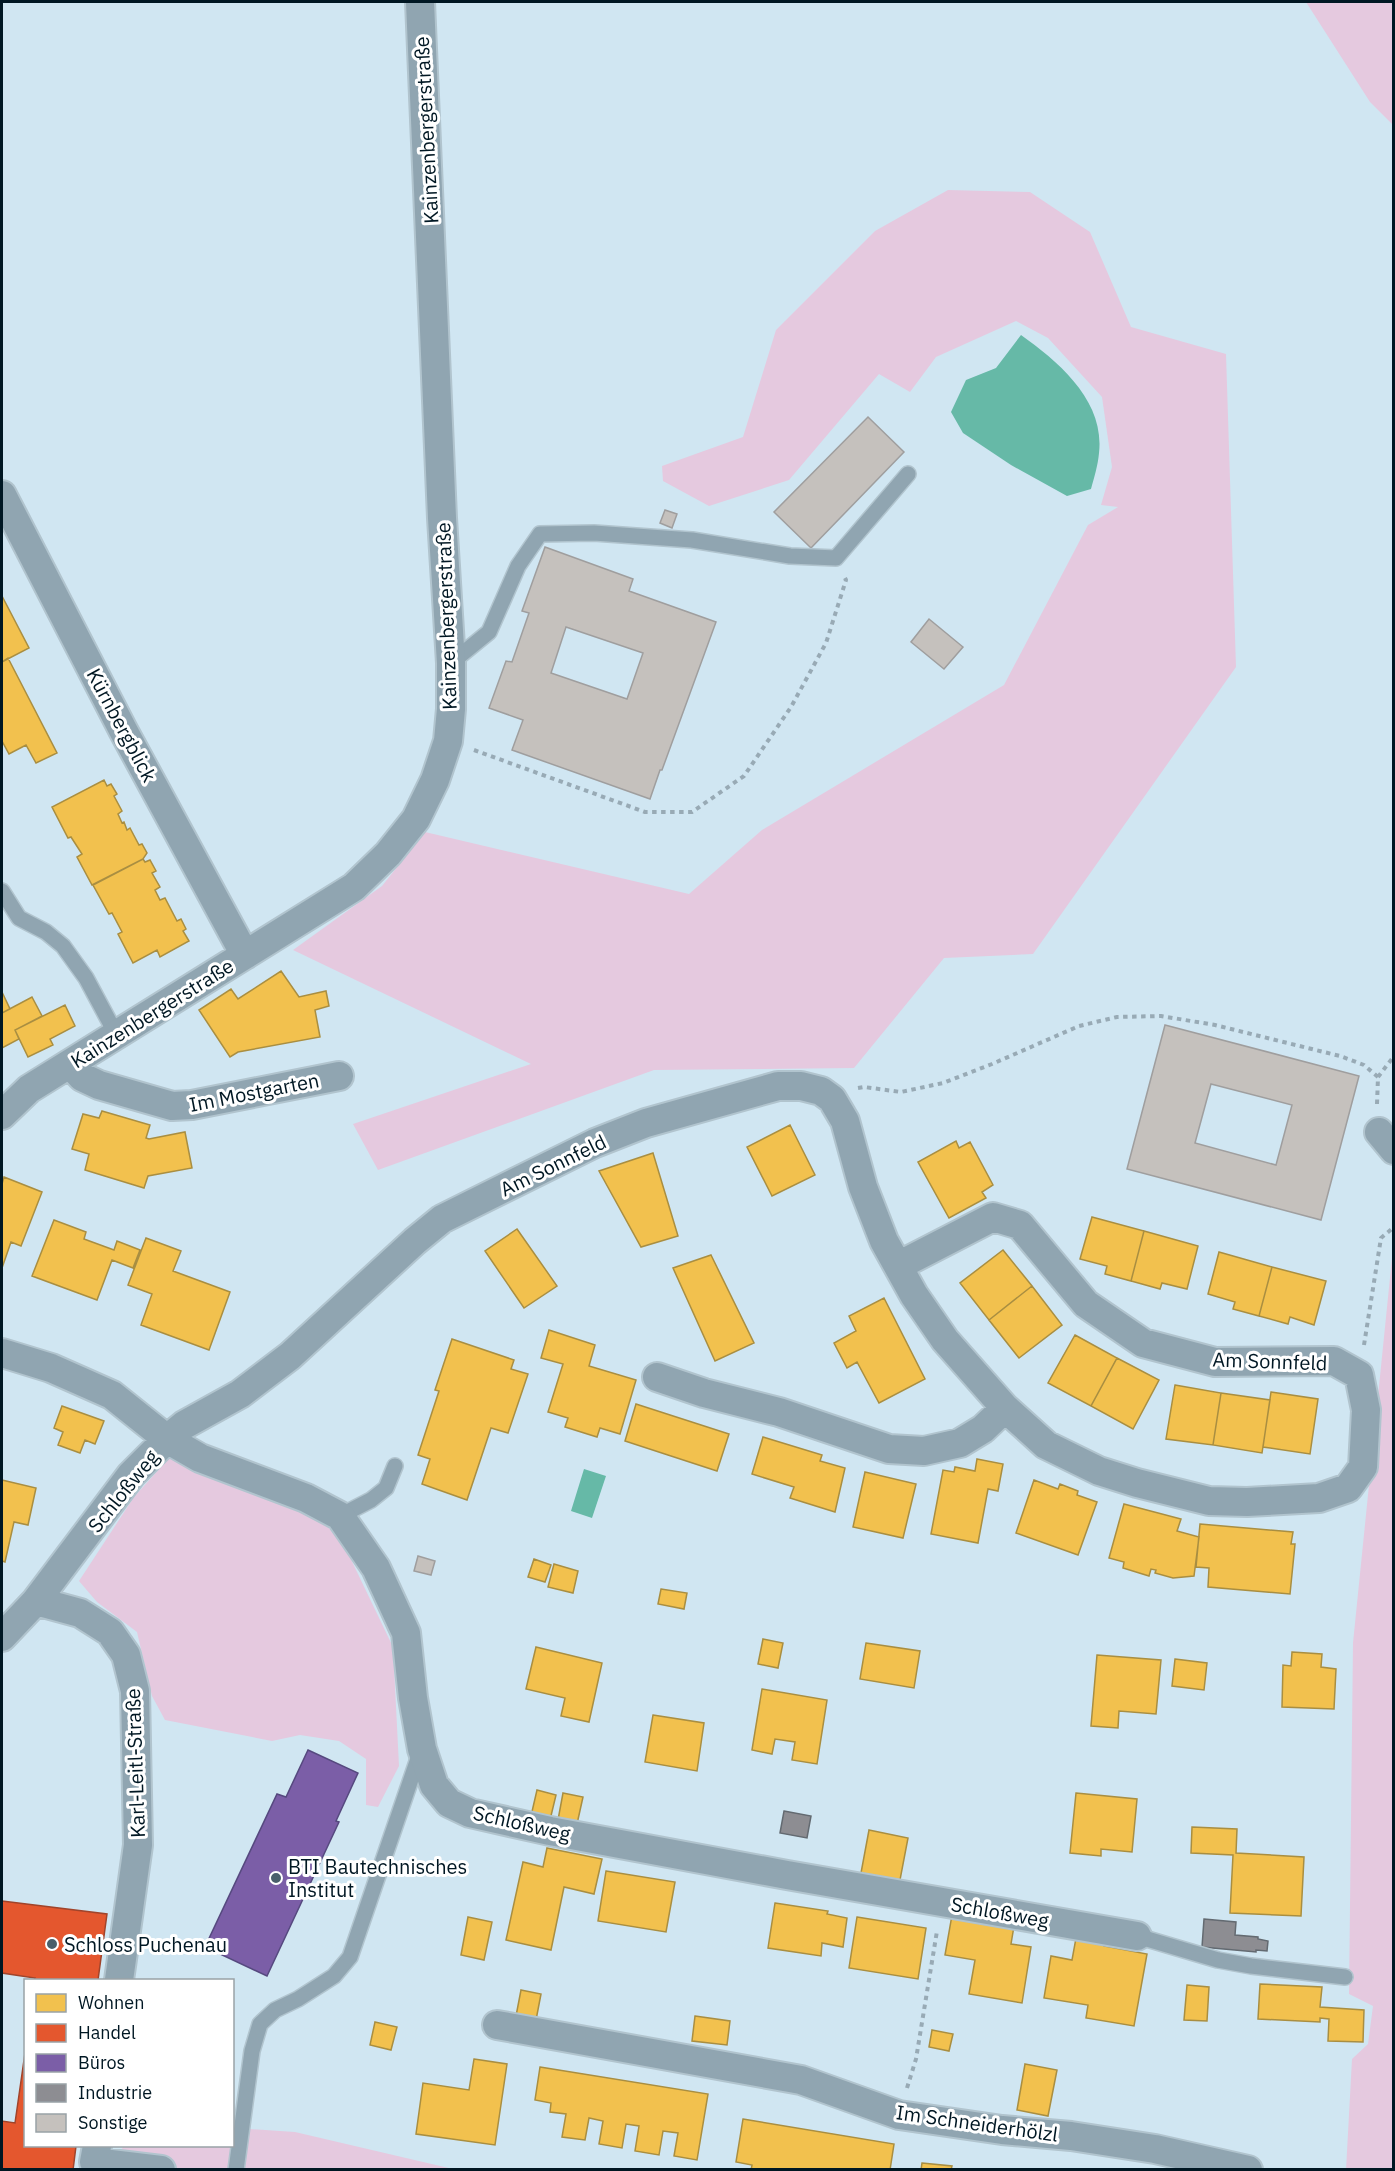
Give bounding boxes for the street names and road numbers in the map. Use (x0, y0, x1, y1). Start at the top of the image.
street label: Kainzenbergerstraße (408, 36, 444, 224)
street label: Kainzenbergerstraße (429, 522, 463, 710)
street label: Kürnbergblick (81, 663, 164, 787)
street label: Kainzenbergerstraße (65, 952, 239, 1074)
street label: Im Mostgarten (187, 1066, 321, 1118)
street label: Am Sonnfeld (495, 1128, 611, 1202)
street label: Am Sonnfeld (1212, 1346, 1328, 1376)
street label: Schloßweg (81, 1444, 165, 1538)
street label: Karl-Leitl-Straße (119, 1688, 151, 1838)
street label: Schloßweg (471, 1799, 574, 1847)
street label: Schloßweg (949, 1890, 1052, 1934)
street label: Im Schneiderhölzl (894, 2098, 1060, 2148)

